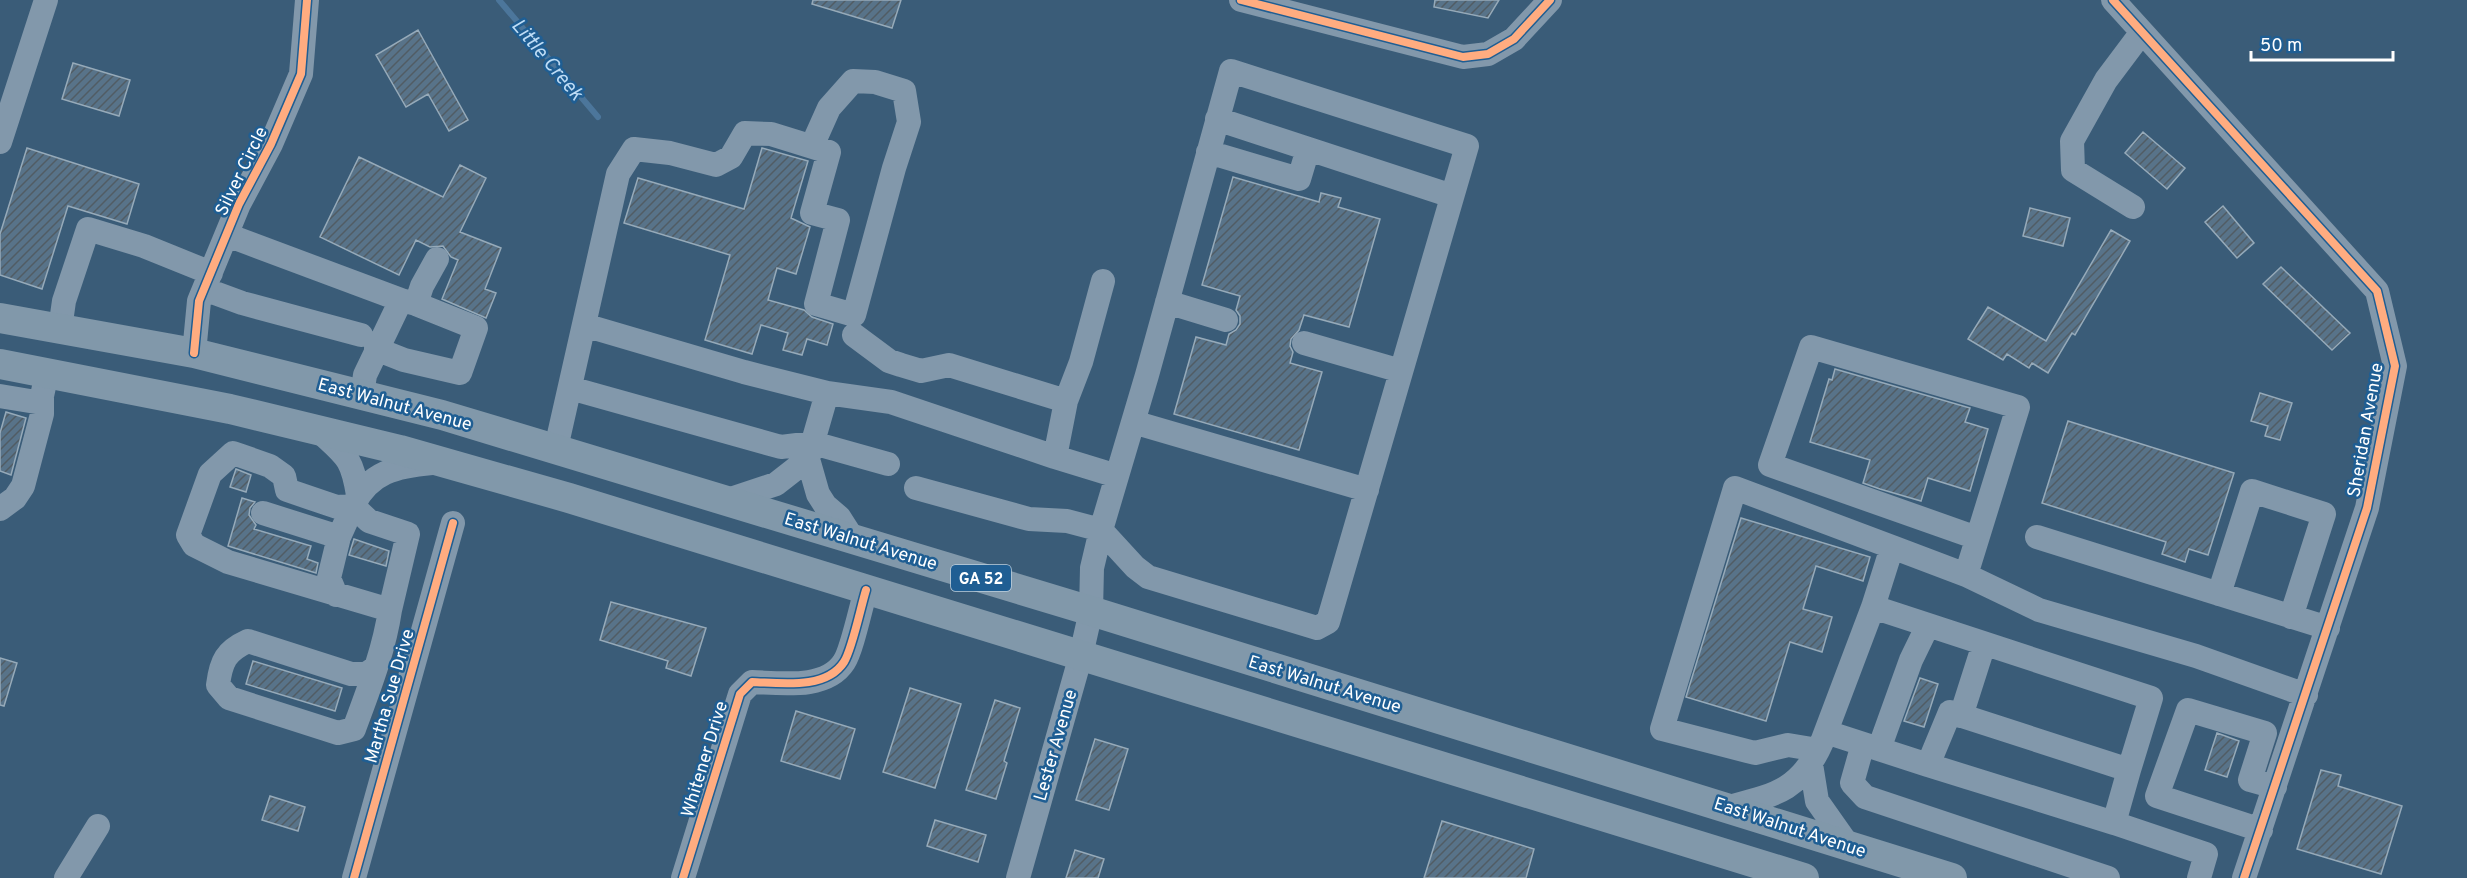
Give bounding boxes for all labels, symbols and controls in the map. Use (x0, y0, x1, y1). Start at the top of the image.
water label: Little Creek (505, 14, 589, 107)
scale bar (2251, 24, 2394, 62)
text: 50 m (2260, 35, 2302, 58)
street label: Silver Circle (211, 123, 274, 220)
street label: Sheridan Avenue (2343, 361, 2390, 499)
street label: East Walnut Avenue (315, 374, 474, 437)
street label: East Walnut Avenue (781, 508, 940, 577)
road number: GA 52 (951, 565, 1011, 591)
street label: Martha Sue Drive (360, 627, 421, 766)
street label: East Walnut Avenue (1245, 651, 1404, 720)
street label: Lester Avenue (1030, 687, 1083, 804)
street label: Whitener Drive (677, 698, 734, 820)
street label: East Walnut Avenue (1711, 793, 1869, 864)

